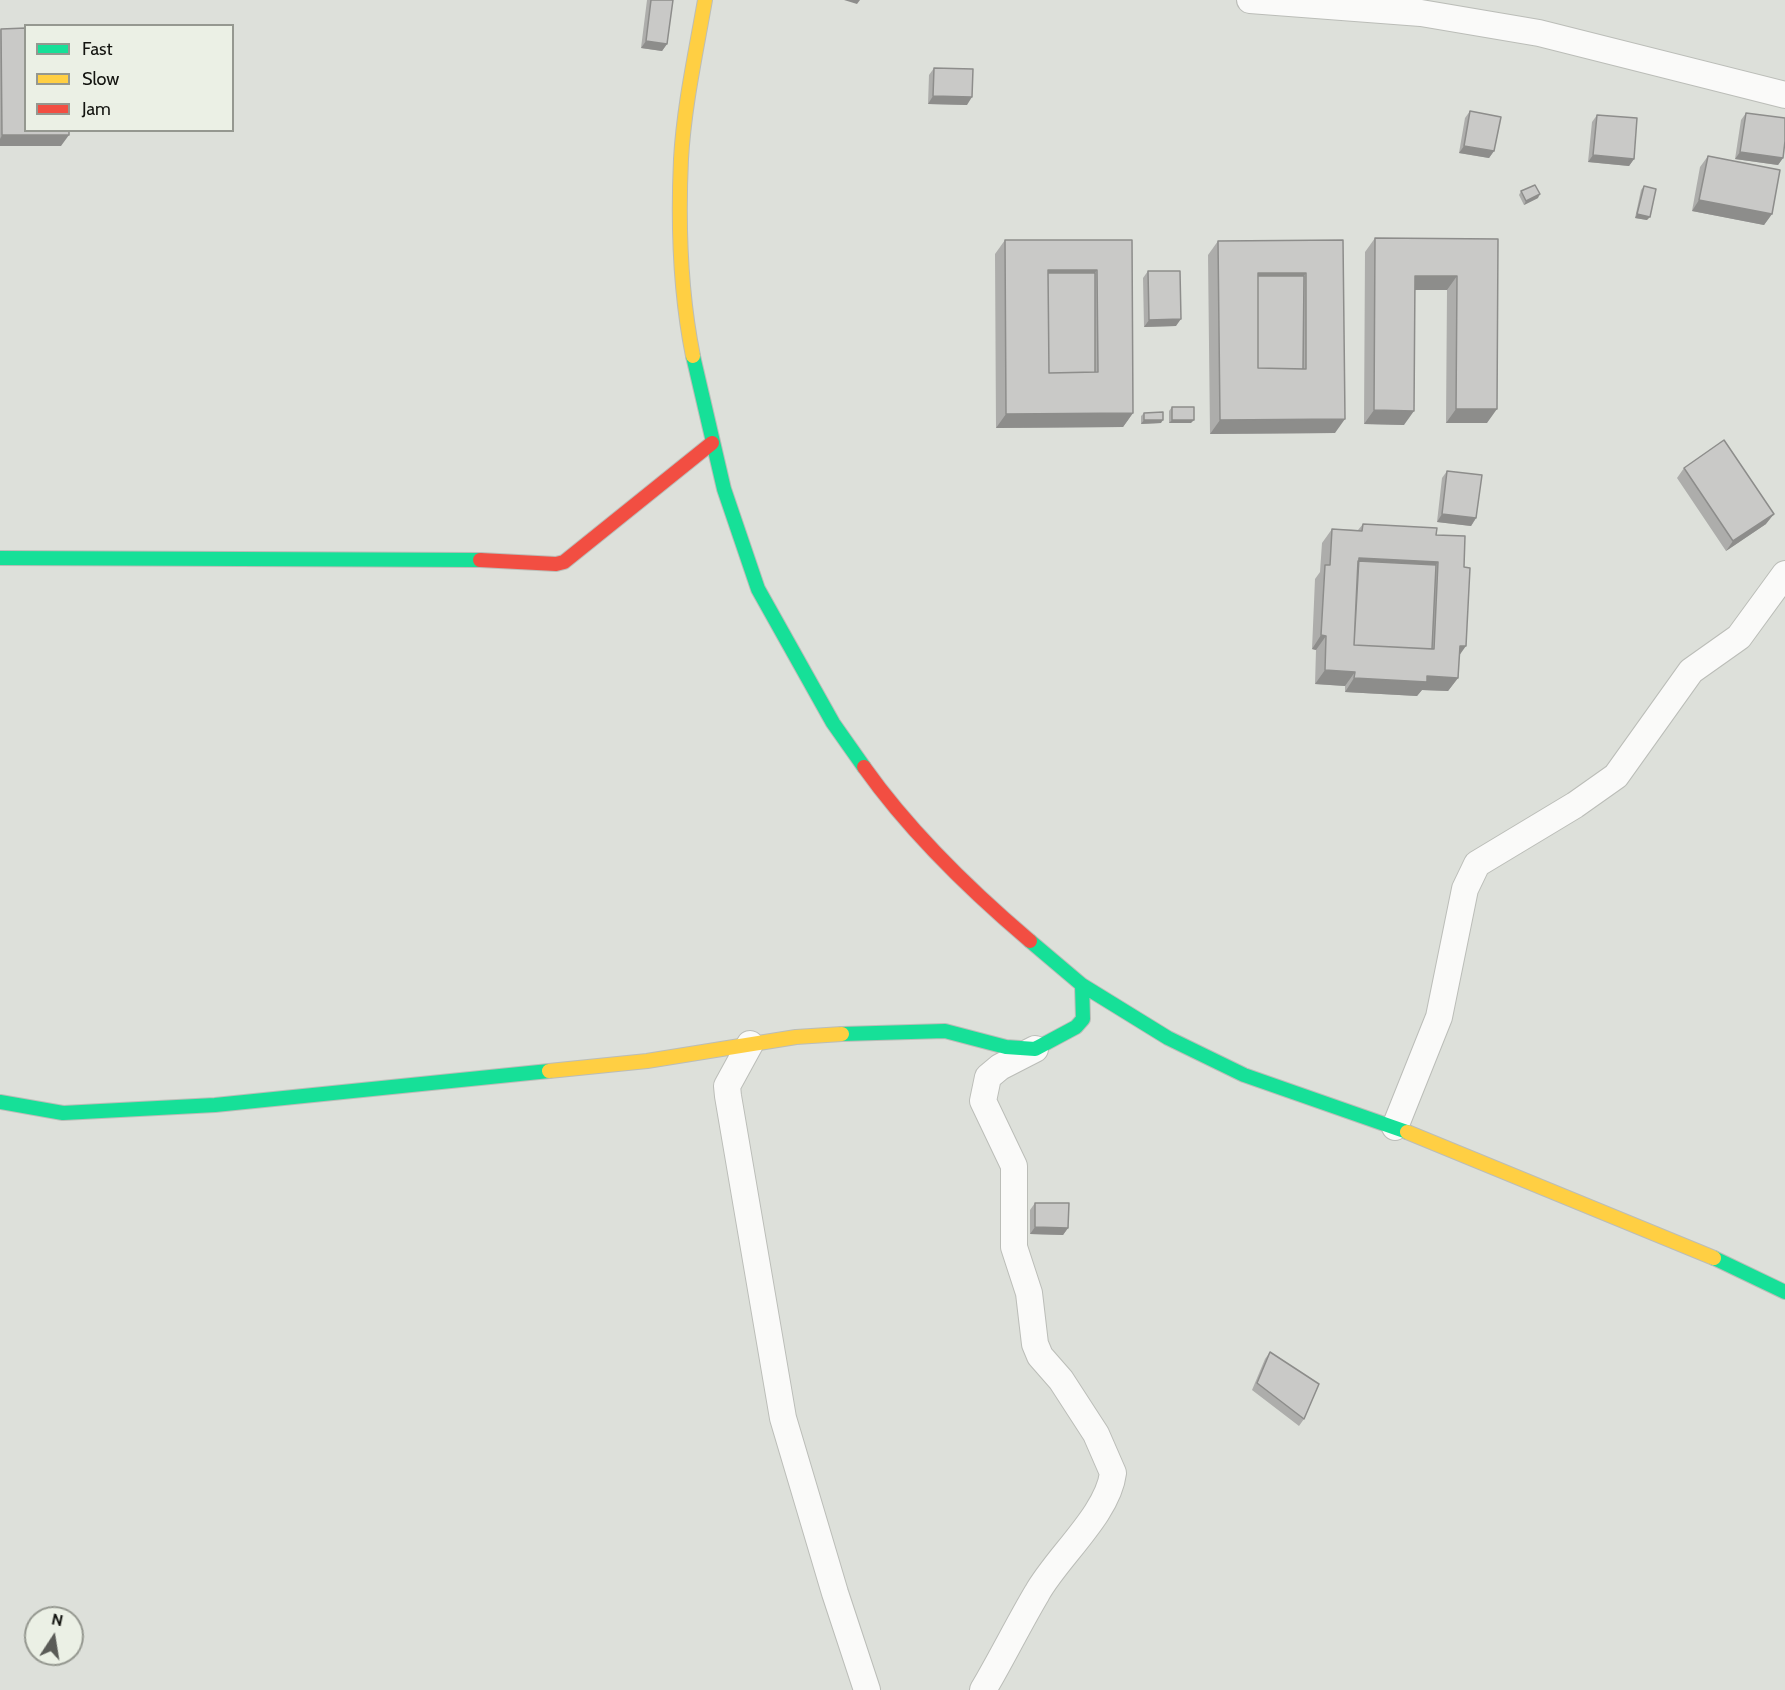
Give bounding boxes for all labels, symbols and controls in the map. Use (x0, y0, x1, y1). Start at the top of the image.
legend (24, 24, 234, 132)
text: Fast (82, 38, 113, 60)
text: Slow (82, 68, 119, 90)
text: Jam (82, 98, 111, 120)
north arrow (24, 1606, 84, 1666)
text: N (50, 1609, 65, 1630)

